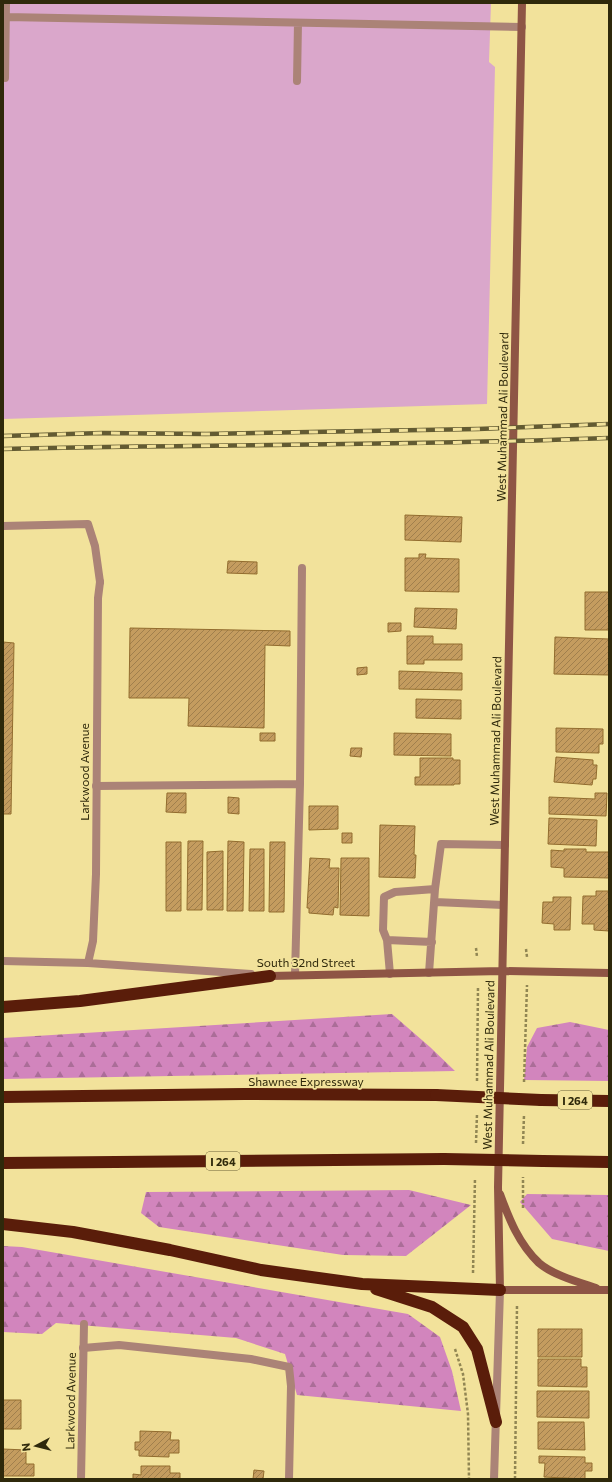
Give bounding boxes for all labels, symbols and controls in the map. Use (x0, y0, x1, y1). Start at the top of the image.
street label: West Muhammad Ali Boulevard (494, 332, 510, 502)
street label: West Muhammad Ali Boulevard (487, 656, 503, 826)
street label: Larkwood Avenue (77, 723, 91, 821)
street label: South 32nd Street (257, 955, 355, 969)
street label: West Muhammad Ali Boulevard (480, 980, 496, 1150)
street label: Shawnee Expressway (248, 1074, 364, 1088)
road number: I 264 (558, 1091, 592, 1109)
road number: I 264 (206, 1152, 240, 1170)
street label: Larkwood Avenue (62, 1352, 78, 1450)
north arrow (16, 1426, 56, 1466)
text: N (19, 1442, 33, 1452)

